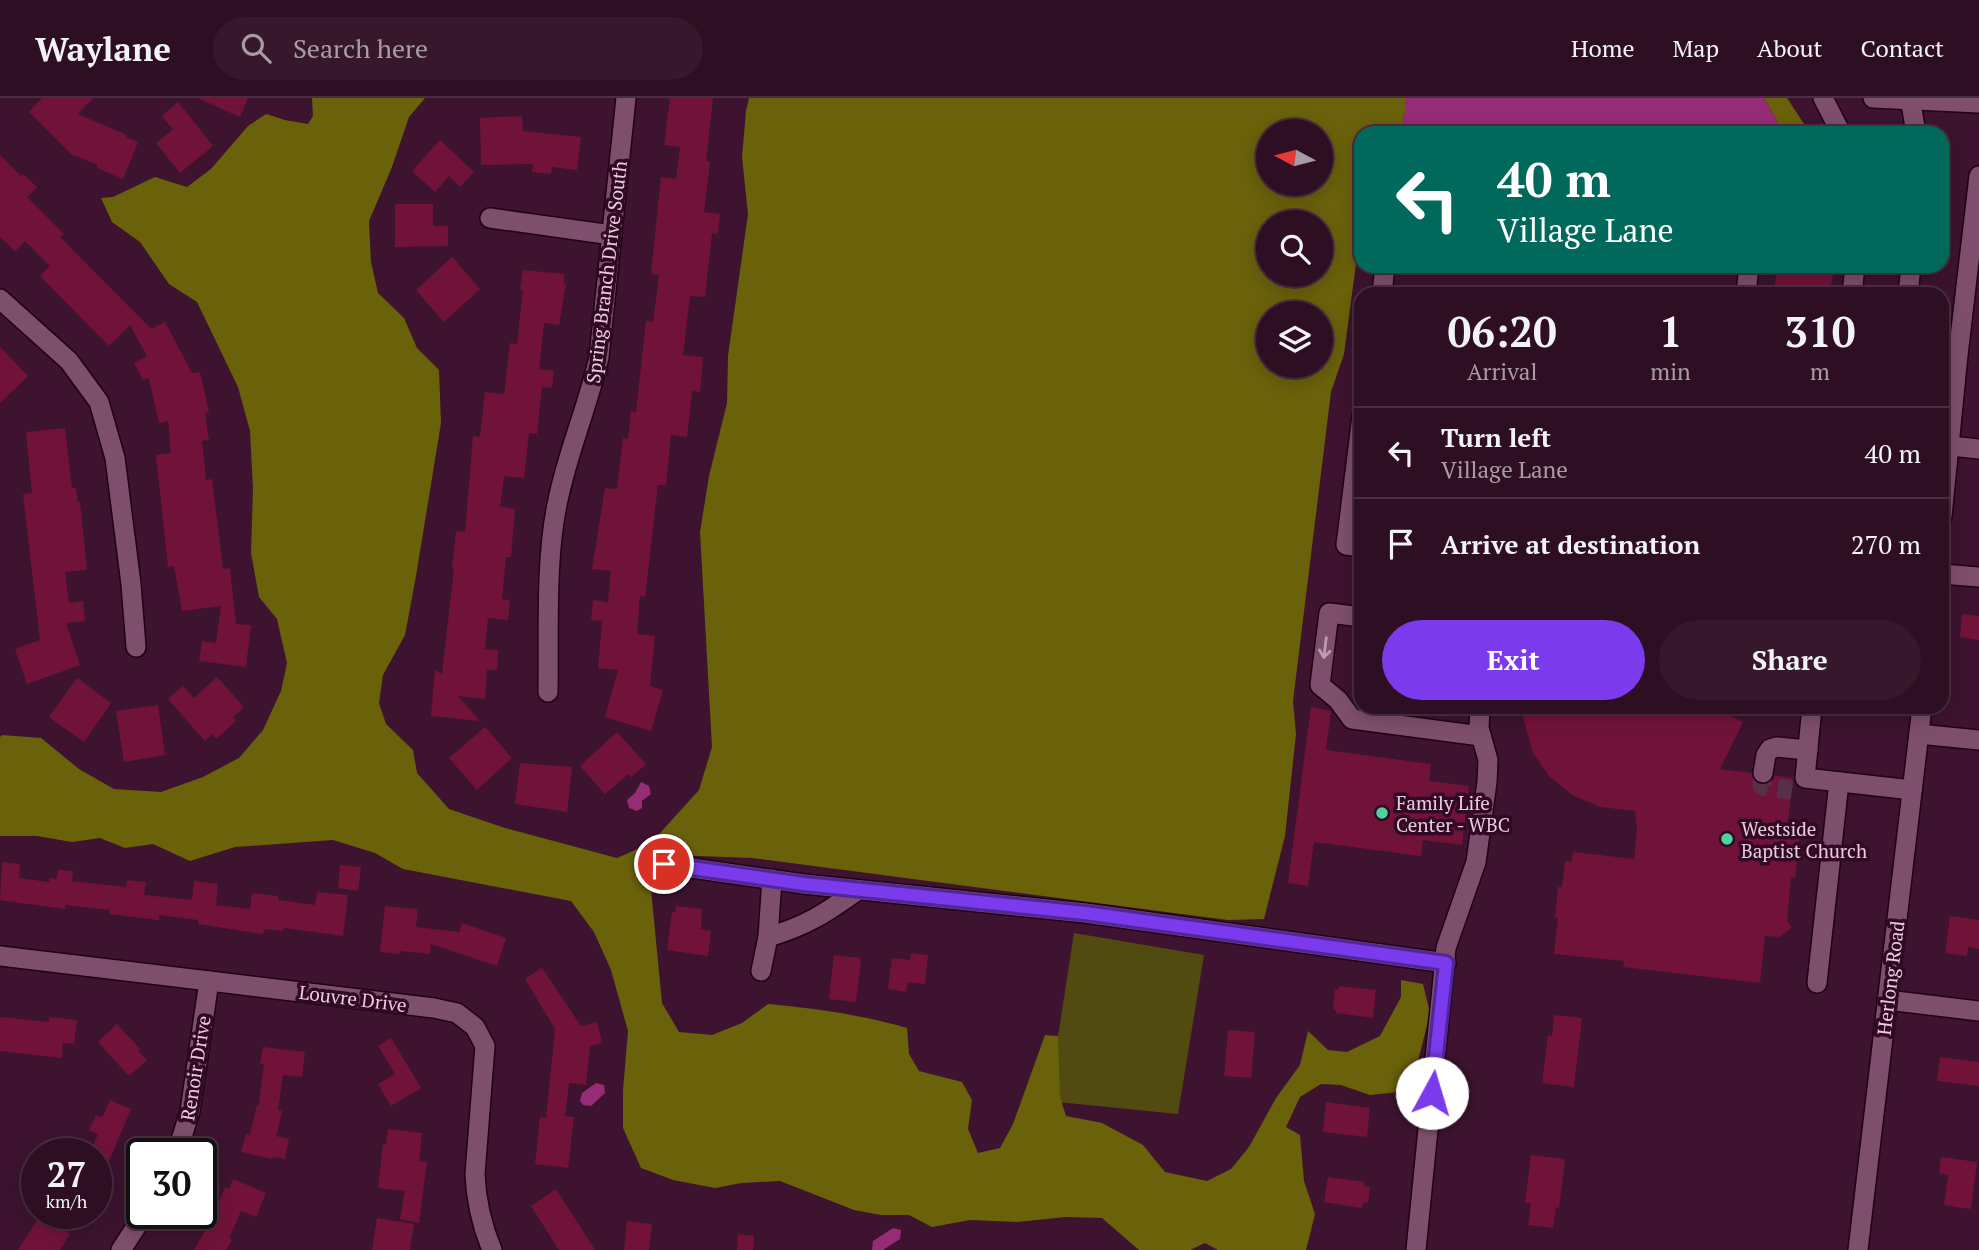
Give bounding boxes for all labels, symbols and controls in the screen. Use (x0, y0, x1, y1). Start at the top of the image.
search box (213, 17, 703, 80)
text: Waylane (35, 27, 171, 70)
icon: search (237, 29, 275, 67)
text: Search here (293, 31, 428, 65)
text: Home (1571, 32, 1635, 64)
text: Map (1673, 32, 1719, 64)
text: About (1757, 32, 1823, 64)
text: Contact (1861, 32, 1944, 64)
north arrow (1256, 119, 1334, 196)
map controls (1256, 119, 1333, 378)
text: 40 m (1497, 146, 1611, 211)
icon: left (1382, 154, 1473, 245)
street label: Spring Branch Drive South (580, 159, 632, 385)
text: Village Lane (1497, 209, 1673, 251)
button: search (1256, 210, 1333, 287)
button: layers (1256, 301, 1333, 378)
text: 06:20 (1448, 303, 1557, 359)
text: 1 (1659, 303, 1682, 359)
text: 310 (1784, 303, 1855, 359)
text: Arrival (1467, 356, 1537, 387)
text: min (1650, 356, 1691, 387)
text: m (1810, 356, 1830, 387)
text: Turn left (1441, 420, 1551, 454)
icon: left (1382, 434, 1420, 472)
text: 40 m (1865, 436, 1921, 470)
text: Village Lane (1441, 454, 1568, 485)
icon: arrive (1382, 525, 1420, 563)
text: Arrive at destination (1441, 527, 1700, 561)
text: 270 m (1851, 527, 1921, 561)
button: Exit (1382, 620, 1645, 700)
button: Share (1659, 620, 1921, 700)
one-way arrow (1318, 636, 1331, 659)
place label: Family Life Center - WBC (1396, 790, 1510, 837)
marker: Family Life Center - WBC (1374, 805, 1390, 821)
place label: Westside Baptist Church (1741, 816, 1867, 863)
marker: Westside Baptist Church (1719, 831, 1735, 847)
pin (634, 834, 694, 894)
icon: arrive (645, 845, 683, 883)
street label: Herlong Road (1871, 919, 1909, 1037)
street label: Louvre Drive (298, 979, 408, 1017)
street label: Renoir Drive (174, 1014, 216, 1122)
position arrow (1395, 1056, 1469, 1130)
speed limit sign: 30 (126, 1138, 217, 1229)
text: 27 (47, 1151, 86, 1197)
text: km/h (46, 1189, 87, 1213)

